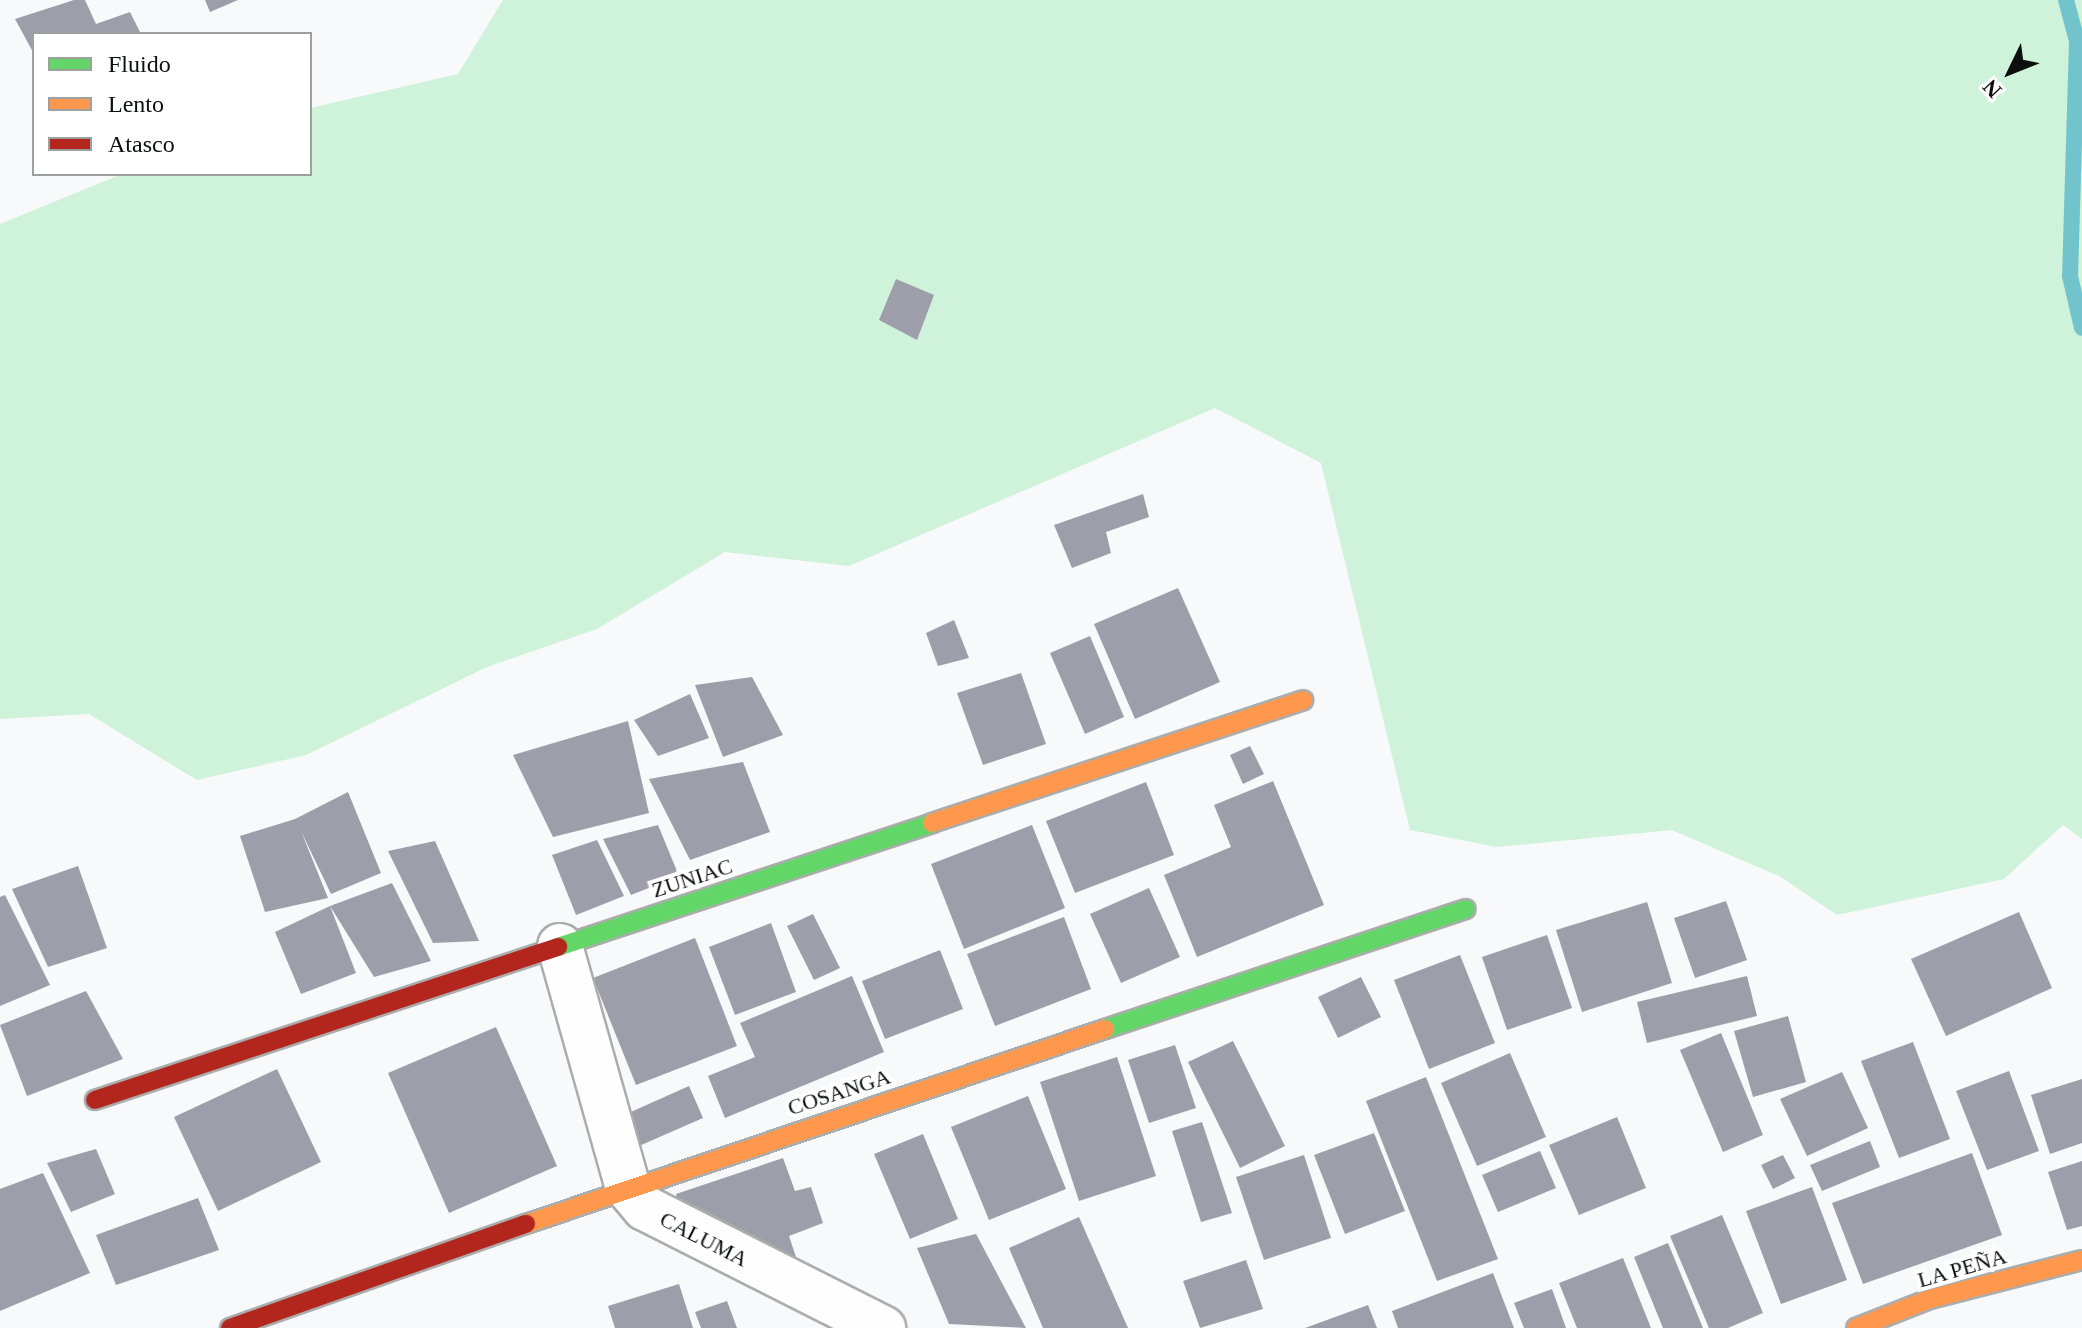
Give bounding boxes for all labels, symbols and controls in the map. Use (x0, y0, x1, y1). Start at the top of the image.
legend (32, 32, 312, 176)
north arrow (1970, 32, 2050, 112)
text: Fluido (108, 51, 171, 77)
text: N (1978, 74, 2007, 103)
text: Lento (108, 91, 164, 117)
text: Atasco (108, 131, 175, 157)
street label: ZUNIAC (648, 853, 736, 903)
street label: COSANGA (784, 1063, 894, 1121)
street label: CALUMA (656, 1206, 752, 1272)
street label: LA PEÑA (1914, 1243, 2010, 1293)

